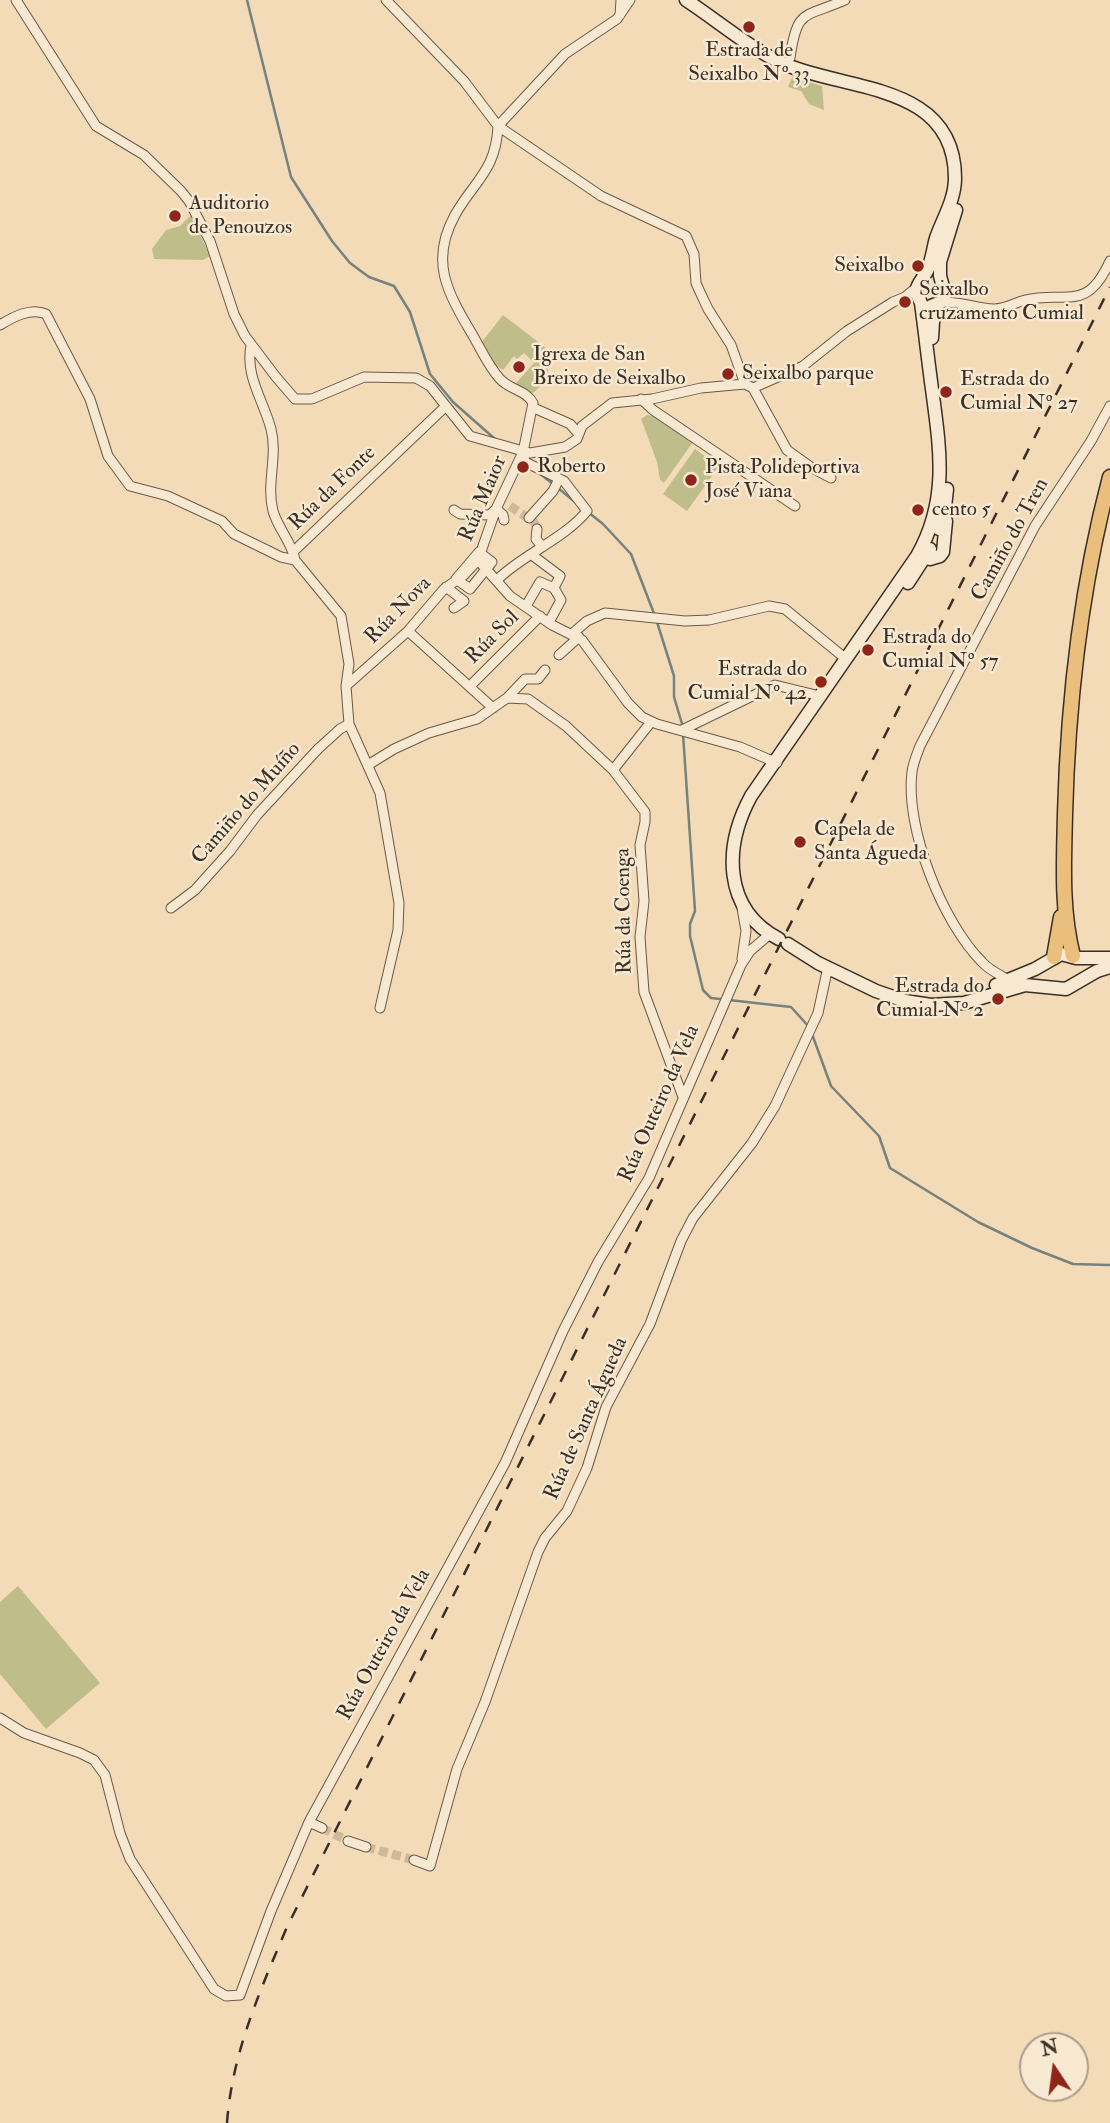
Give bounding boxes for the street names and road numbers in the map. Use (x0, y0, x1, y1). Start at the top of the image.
street label: Rúa da Fonte (284, 441, 382, 537)
street label: Rúa Maior (455, 452, 513, 546)
street label: Camiño do Tren (967, 474, 1055, 606)
street label: Rúa Nova (361, 572, 437, 650)
street label: Rúa Sol (461, 606, 525, 670)
street label: Camiño do Muíño (187, 738, 307, 870)
street label: Rúa da Coenga (611, 848, 639, 974)
street label: Rúa Outeiro da Vela (614, 1022, 706, 1186)
street label: Rúa de Santa Águeda (540, 1334, 634, 1504)
street label: Rúa Outeiro da Vela (333, 1565, 437, 1725)

